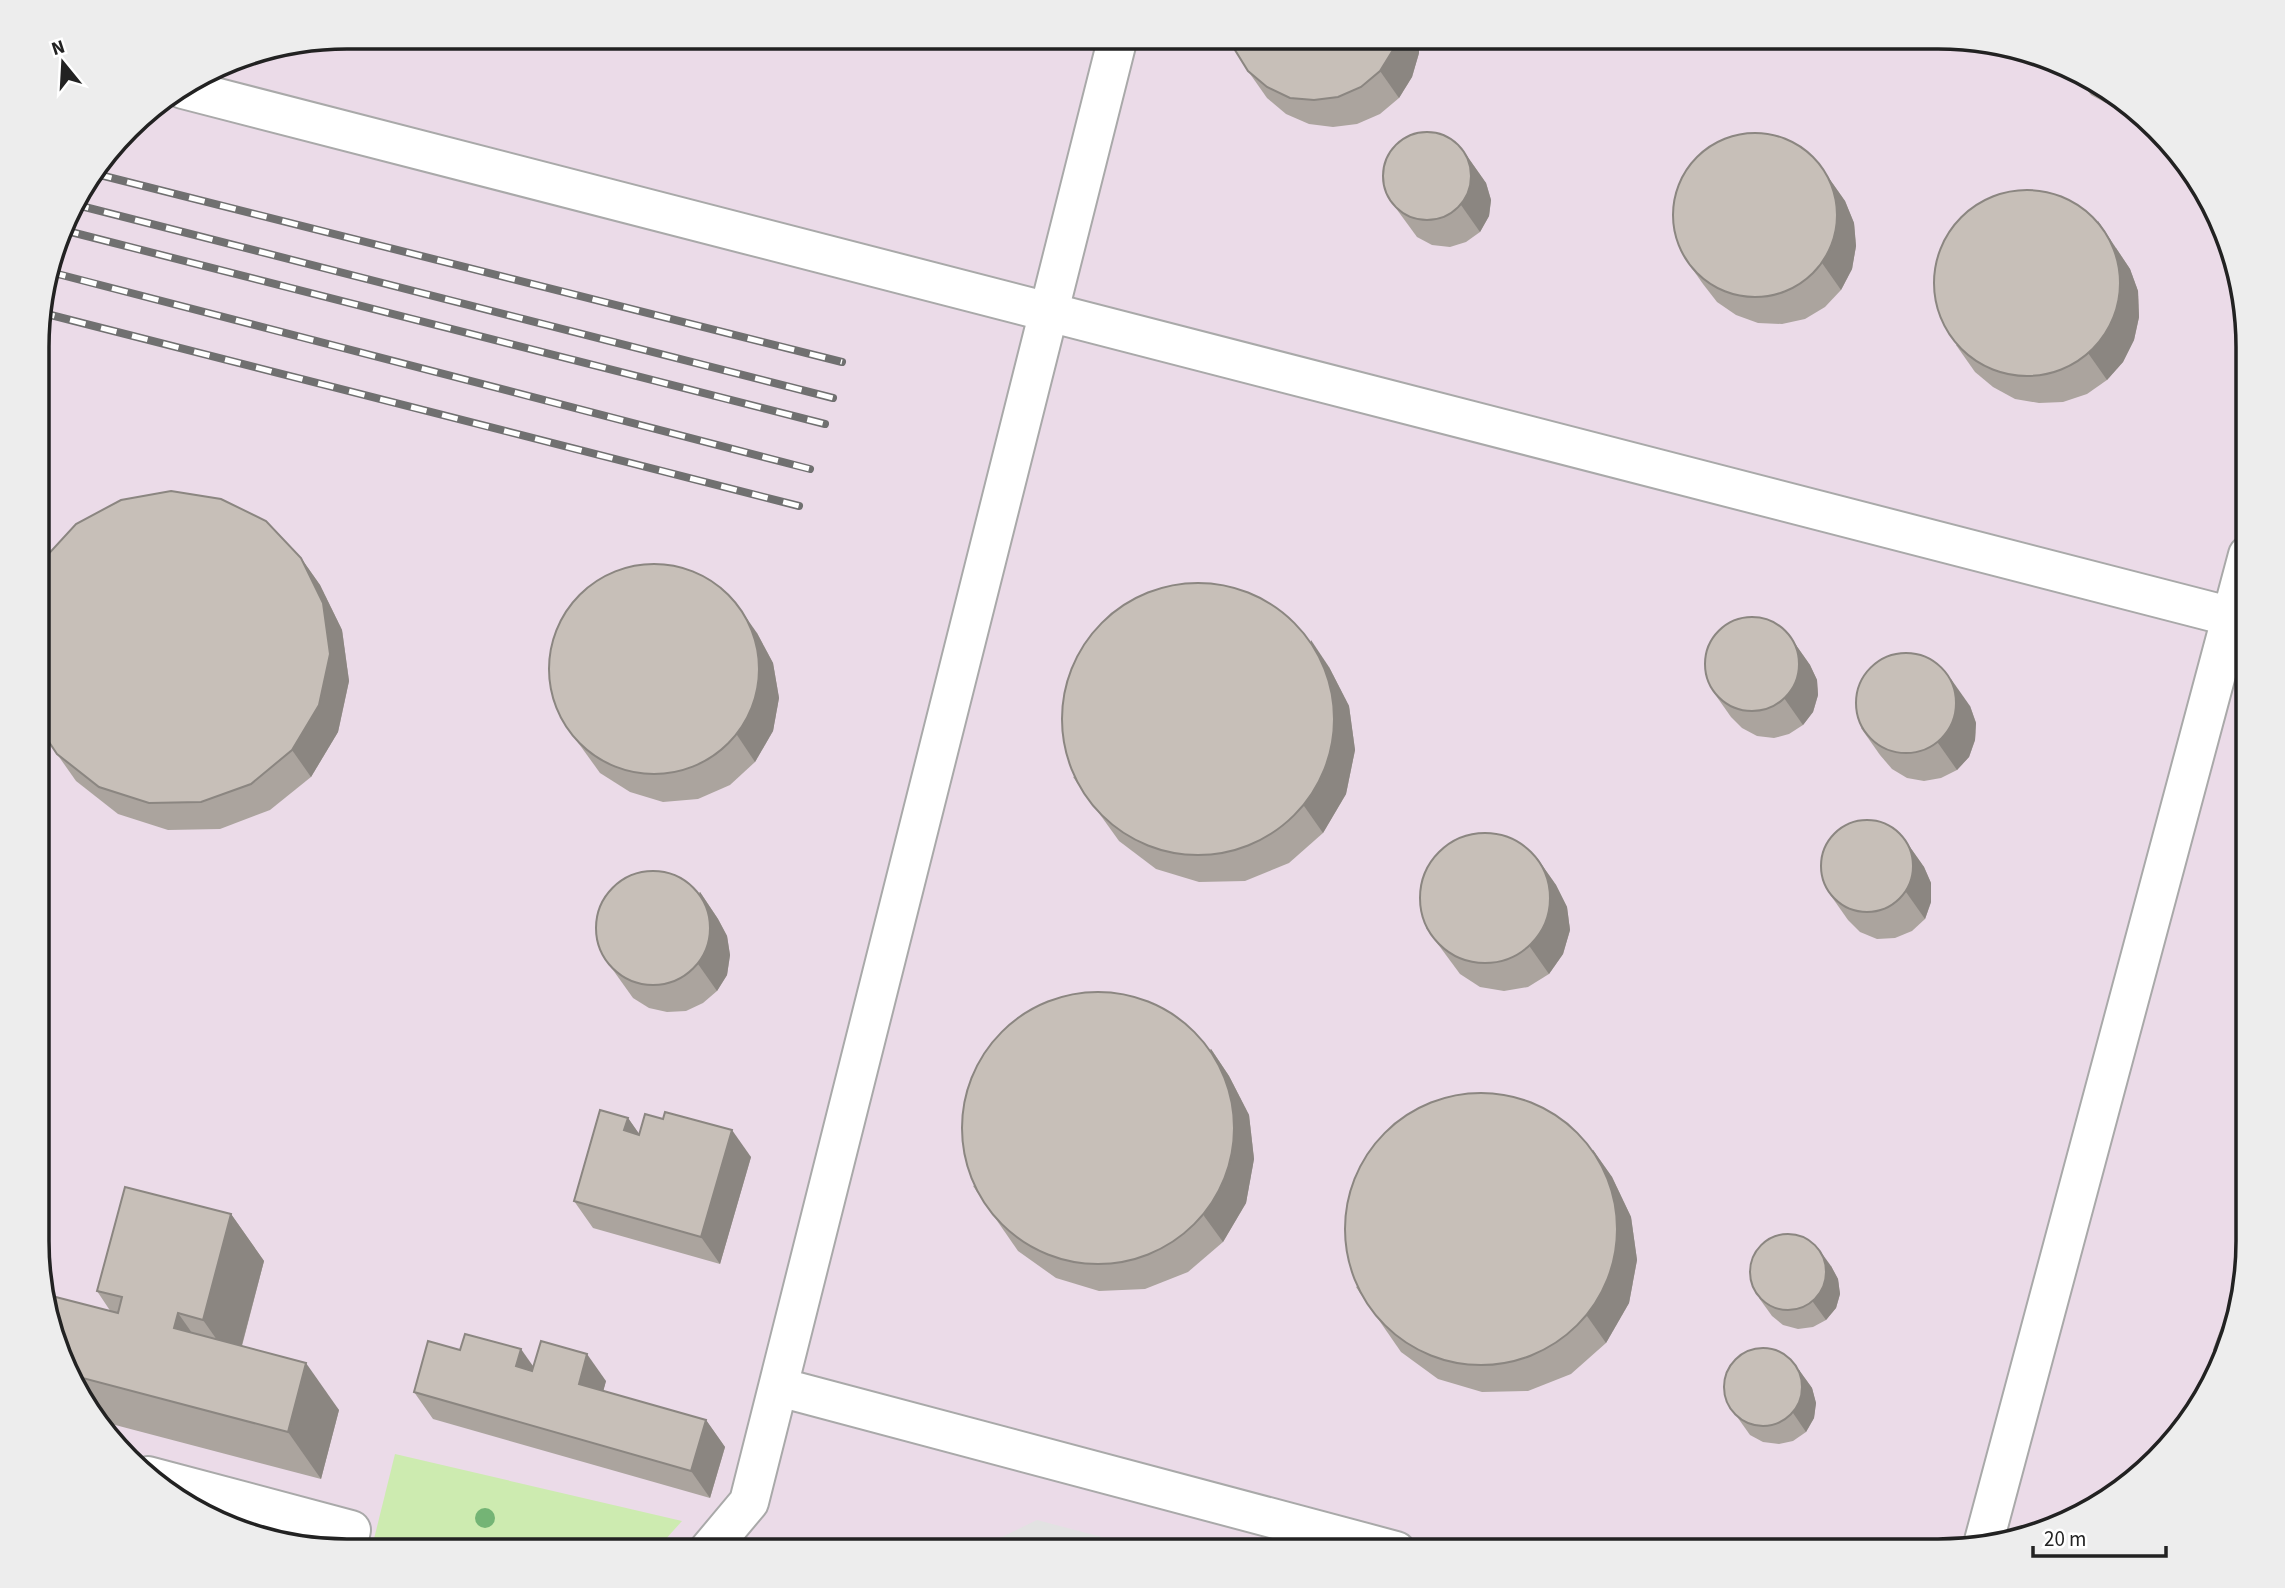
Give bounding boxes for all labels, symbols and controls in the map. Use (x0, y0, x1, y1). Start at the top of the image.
north arrow (28, 28, 98, 98)
text: N (48, 33, 68, 63)
scale bar (2033, 1514, 2166, 1558)
text: 20 m (2044, 1524, 2086, 1554)

